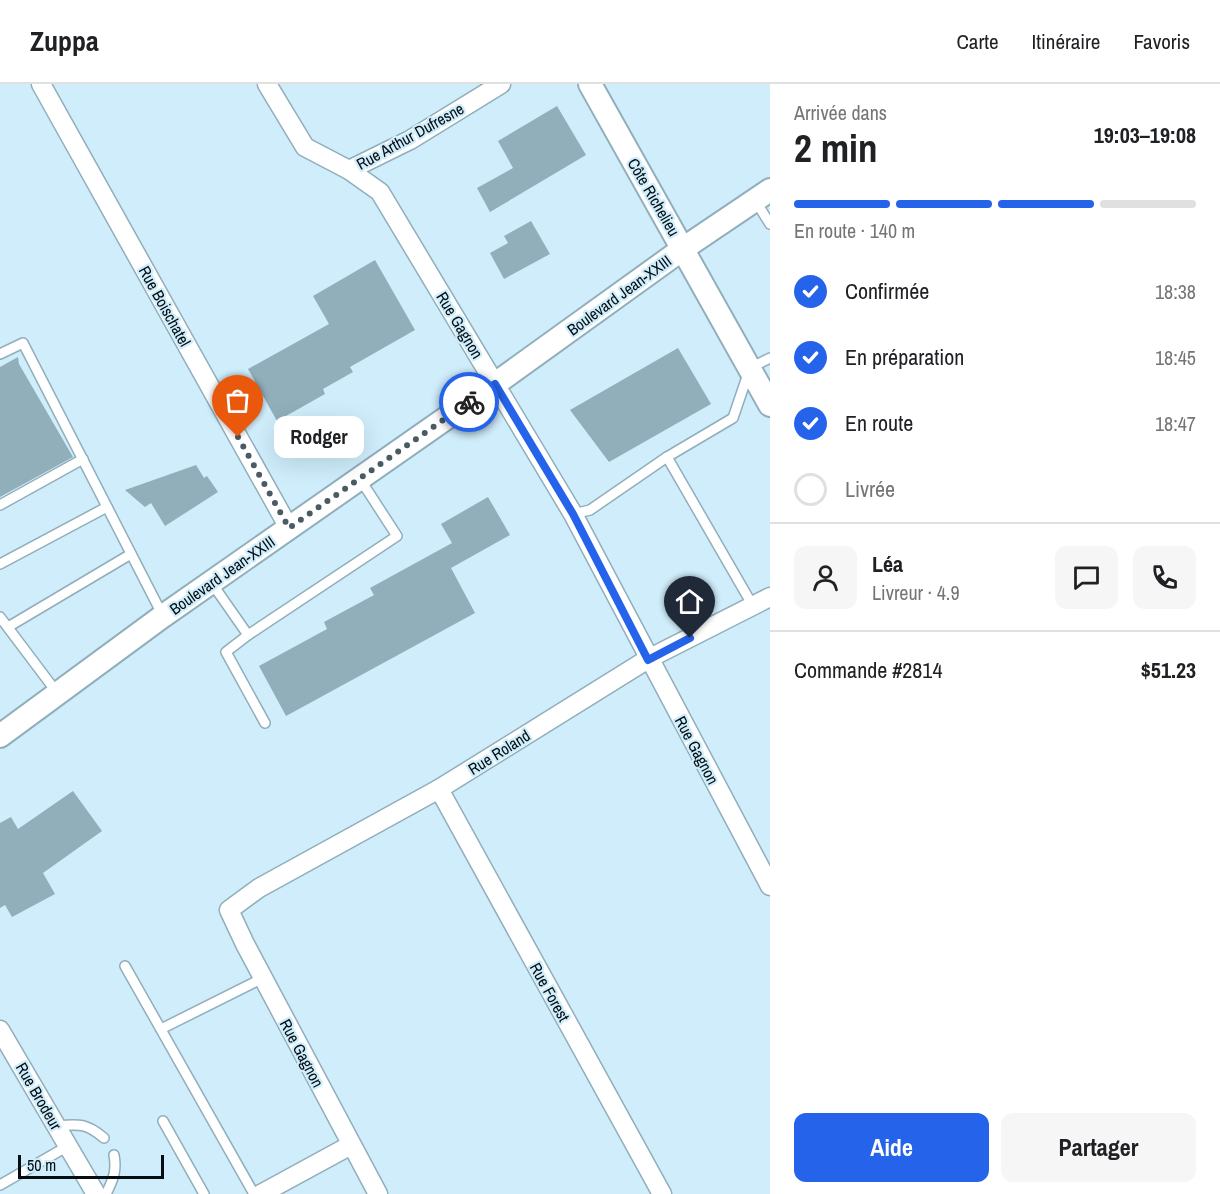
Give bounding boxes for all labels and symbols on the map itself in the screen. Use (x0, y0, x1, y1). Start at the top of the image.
street label: Rue Arthur Dufresne (352, 97, 468, 175)
street label: Côte Richelieu (623, 154, 685, 240)
street label: Boulevard Jean-XXIII (562, 250, 676, 340)
street label: Rue Boischatel (134, 262, 196, 350)
street label: Rue Gagnon (431, 287, 489, 363)
courier (439, 372, 499, 432)
pin (212, 375, 263, 437)
callout: Rodger (274, 416, 364, 458)
street label: Boulevard Jean-XXIII (165, 530, 279, 620)
pin (664, 576, 715, 638)
street label: Rue Gagnon (670, 712, 724, 788)
street label: Rue Roland (464, 724, 534, 780)
street label: Rue Forest (525, 959, 575, 1026)
street label: Rue Gagnon (275, 1015, 329, 1091)
street label: Rue Brodeur (11, 1058, 67, 1134)
scale bar (18, 1152, 164, 1180)

